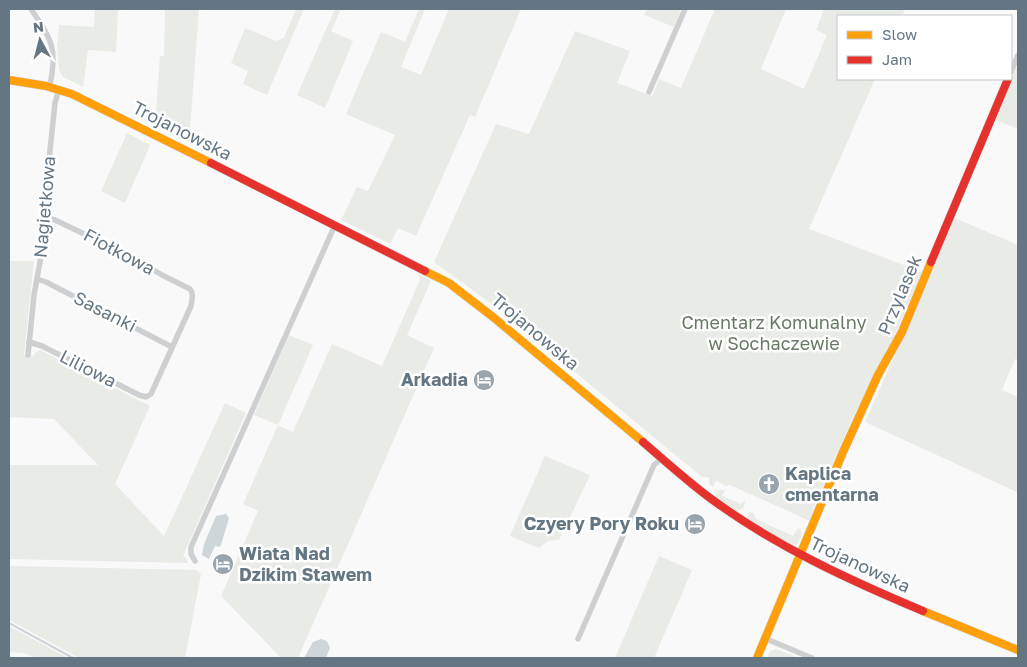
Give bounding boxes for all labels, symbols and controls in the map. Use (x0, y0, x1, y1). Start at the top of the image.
north arrow (15, 15, 65, 65)
legend (837, 15, 1012, 80)
text: N (32, 18, 45, 36)
text: Slow (882, 25, 917, 43)
text: Jam (882, 50, 912, 68)
street label: Trojanowska (129, 96, 236, 164)
street label: Nagietkowa (29, 155, 59, 259)
street label: Fiołkowa (80, 223, 159, 279)
street label: Przylasek (872, 251, 926, 338)
street label: Sasanki (70, 286, 141, 336)
street label: Trojanowska (487, 288, 584, 374)
park label: Cmentarz Komunalny w Sochaczewie (681, 311, 867, 354)
street label: Liliowa (56, 345, 120, 392)
place label: Arkadia (401, 368, 468, 390)
hotel icon: Arkadia (472, 368, 496, 392)
place label: Kaplica cmentarna (785, 462, 879, 505)
church icon: Kaplica cmentarna (757, 472, 781, 496)
place label: Czyery Pory Roku (524, 512, 679, 534)
hotel icon: Czyery Pory Roku (683, 512, 707, 536)
street label: Trojanowska (807, 531, 914, 597)
place label: Wiata Nad Dzikim Stawem (239, 542, 372, 585)
hotel icon: Wiata Nad Dzikim Stawem (211, 552, 235, 576)

